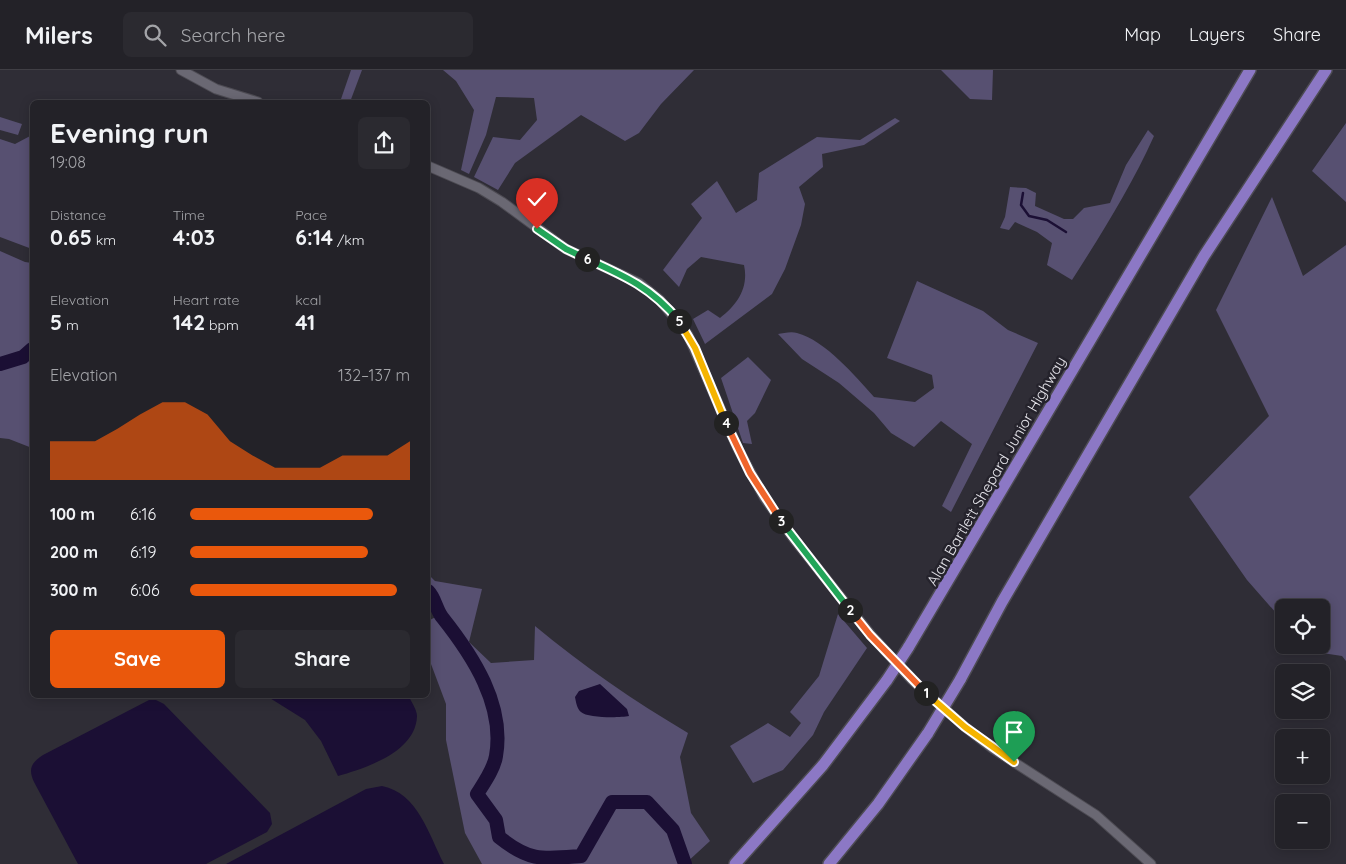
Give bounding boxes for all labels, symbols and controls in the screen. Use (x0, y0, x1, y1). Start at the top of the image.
search box (123, 12, 473, 57)
text: Milers (25, 20, 93, 50)
icon: search (141, 21, 169, 49)
text: Search here (181, 23, 286, 47)
text: Map (1124, 23, 1161, 46)
text: Layers (1189, 23, 1245, 46)
text: Share (1273, 23, 1321, 46)
text: Evening run (50, 115, 209, 150)
button: share (358, 117, 410, 169)
text: 19:08 (50, 152, 86, 172)
pin (516, 178, 558, 229)
icon: check (523, 185, 551, 213)
text: Distance (50, 206, 106, 224)
text: Time (173, 206, 205, 224)
text: Pace (295, 206, 327, 224)
text: 0.65 (50, 224, 92, 250)
text: 4:03 (173, 224, 215, 250)
text: 6:14 (295, 224, 333, 250)
text: km (92, 231, 116, 249)
text: /km (333, 231, 365, 249)
pin: 6 (574, 246, 600, 272)
text: 6 (584, 250, 591, 268)
text: Elevation (50, 291, 109, 309)
text: Heart rate (173, 291, 239, 309)
text: kcal (295, 291, 321, 309)
pin: 5 (666, 308, 692, 334)
text: 5 (50, 309, 62, 335)
text: 142 (173, 309, 205, 335)
text: 41 (295, 309, 315, 335)
text: 5 (675, 312, 684, 330)
text: m (62, 316, 79, 334)
text: bpm (205, 316, 239, 334)
street label: Alan Bartlett Shepard Junior Highway (922, 353, 1070, 589)
text: Elevation (50, 365, 117, 385)
text: 132–137 m (338, 365, 410, 385)
pin: 4 (714, 410, 738, 436)
text: 4 (722, 414, 731, 432)
text: 100 m (50, 504, 95, 524)
text: 6:16 (130, 504, 156, 524)
pin: 3 (768, 508, 794, 534)
text: 3 (778, 512, 785, 530)
text: 200 m (50, 542, 98, 562)
text: 6:19 (130, 542, 156, 562)
text: 300 m (50, 580, 97, 600)
text: 6:06 (130, 580, 160, 600)
pin: 2 (838, 598, 862, 622)
map controls (1275, 599, 1330, 849)
button: locate (1275, 599, 1330, 654)
text: 2 (847, 601, 854, 619)
button: Save (50, 630, 225, 688)
button: Share (235, 630, 410, 688)
button: layers (1275, 664, 1330, 719)
pin: 1 (914, 680, 938, 706)
text: 1 (924, 684, 929, 702)
pin (993, 711, 1035, 762)
icon: arrive (1000, 718, 1028, 746)
button: + (1275, 729, 1330, 784)
button: − (1275, 794, 1330, 849)

